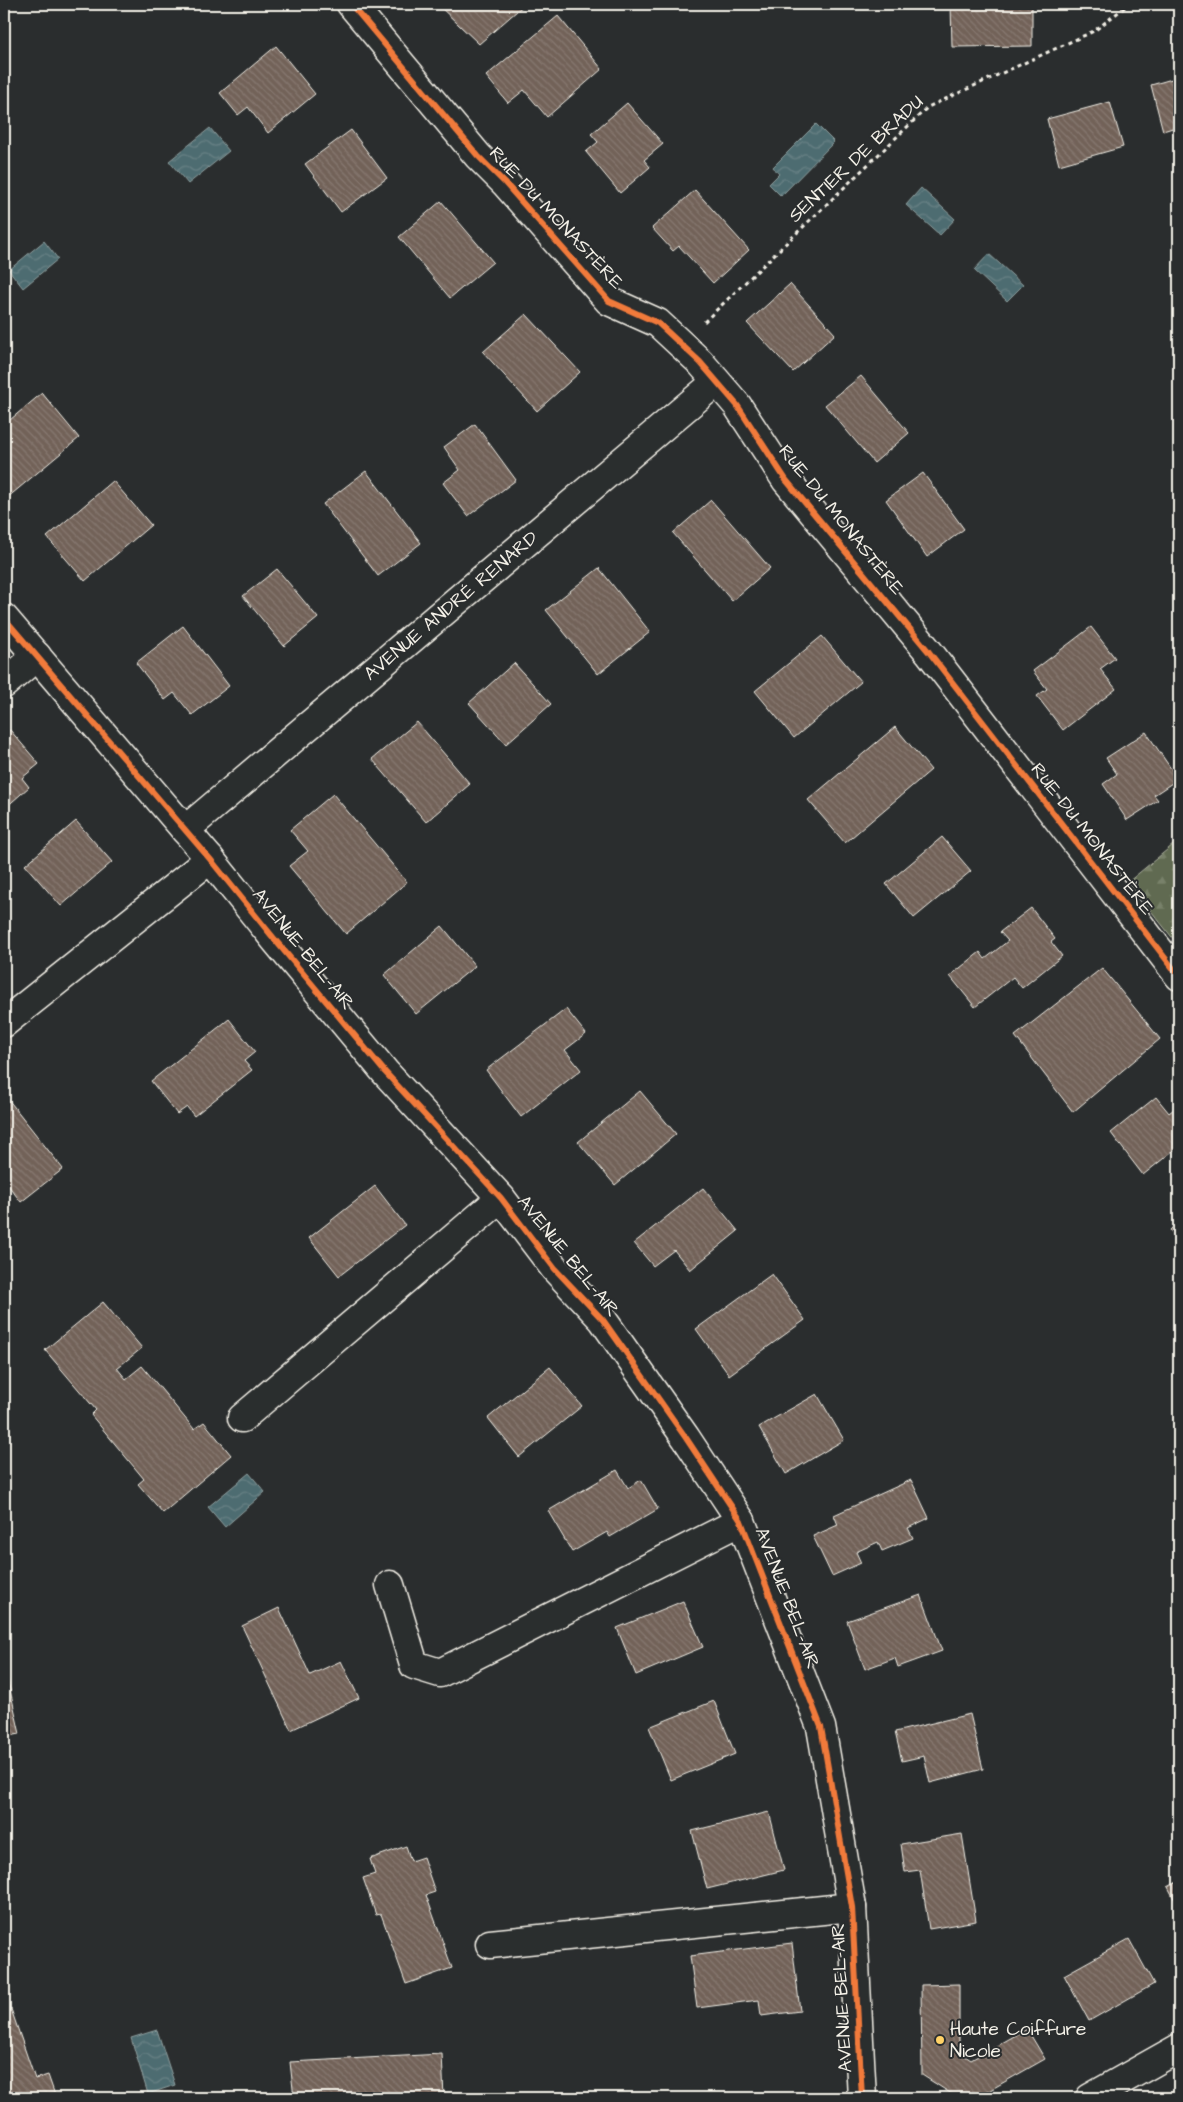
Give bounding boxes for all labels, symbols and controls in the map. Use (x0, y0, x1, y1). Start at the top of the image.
street label: SENTIER DE BRADU (782, 89, 930, 229)
street label: RUE DU MONASTÈRE (483, 141, 629, 295)
street label: RUE DU MONASTÈRE (772, 439, 910, 601)
street label: AVENUE ANDRÉ RENARD (358, 525, 544, 687)
street label: RUE DU MONASTÈRE (1024, 757, 1160, 921)
street label: AVENUE BEL-AIR (246, 883, 360, 1015)
street label: AVENUE BEL-AIR (511, 1190, 625, 1322)
street label: AVENUE BEL-AIR (748, 1524, 826, 1672)
street label: AVENUE BEL-AIR (825, 1923, 859, 2073)
place label: Haute Coiffure Nicole (950, 2016, 1086, 2065)
marker: Haute Coiffure Nicole (934, 2034, 946, 2046)

